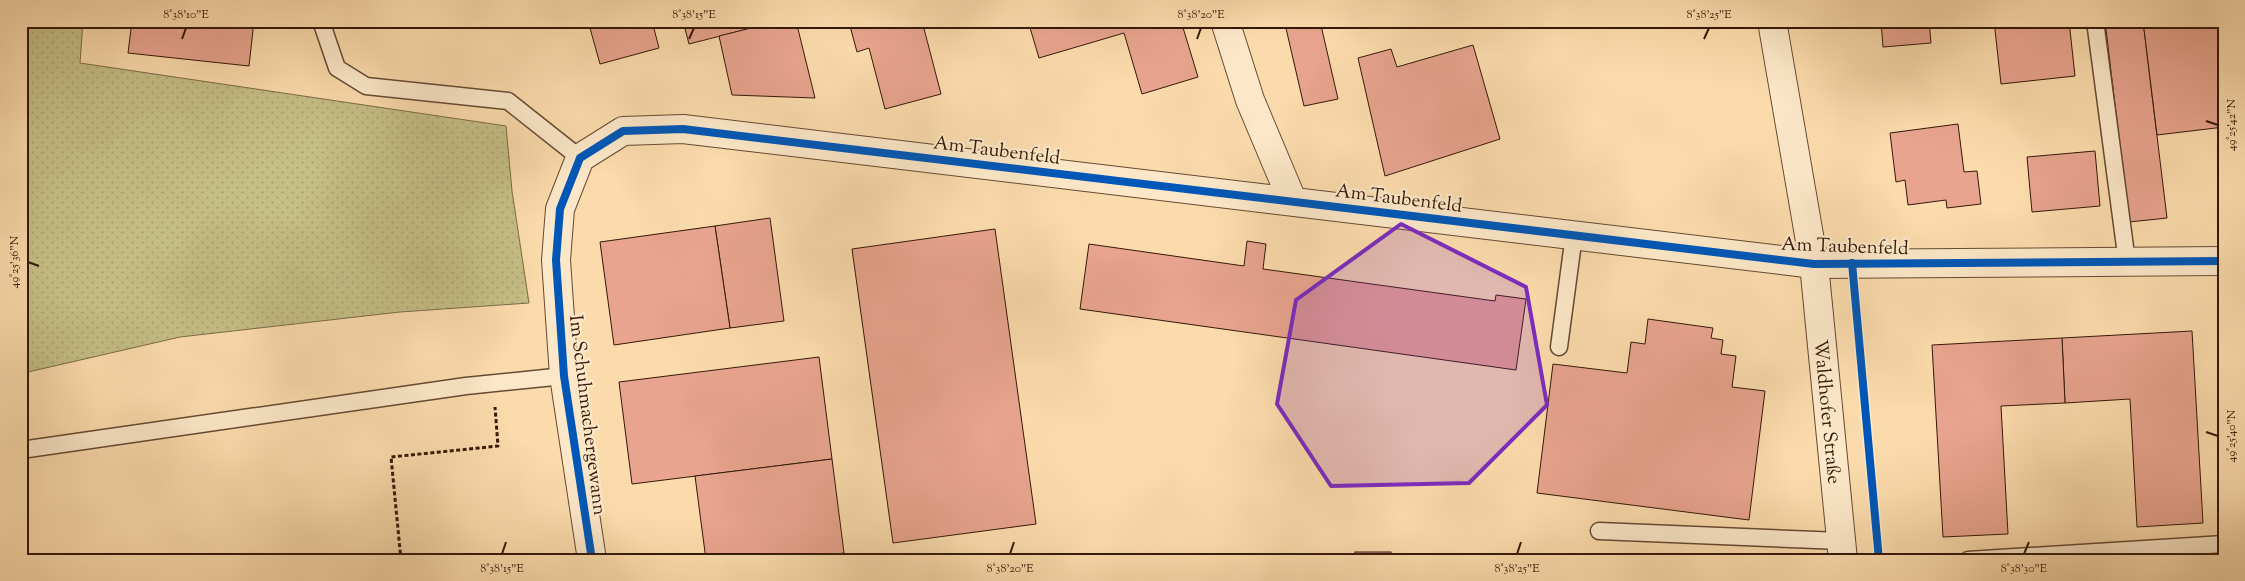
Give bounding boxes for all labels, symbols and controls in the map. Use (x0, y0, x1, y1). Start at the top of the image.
text: 8°38'10"E (163, 6, 209, 24)
text: 8°38'15"E (672, 6, 717, 24)
text: 8°38'20"E (1177, 6, 1225, 24)
text: 8°38'25"E (1686, 6, 1732, 24)
text: 49°25'42"N (2223, 98, 2241, 151)
street label: Am Taubenfeld (932, 130, 1062, 173)
street label: Am Taubenfeld (1334, 178, 1464, 221)
street label: Am Taubenfeld (1781, 232, 1909, 263)
text: 49°25'36"N (6, 235, 24, 288)
street label: Im Schuhmachergewann (561, 314, 612, 517)
street label: Waldhofer Straße (1805, 339, 1846, 485)
text: 49°25'40"N (2223, 409, 2241, 462)
text: 8°38'15"E (480, 560, 525, 578)
text: 8°38'20"E (986, 560, 1034, 578)
text: 8°38'25"E (1494, 560, 1540, 578)
text: 8°38'30"E (2001, 560, 2048, 578)

